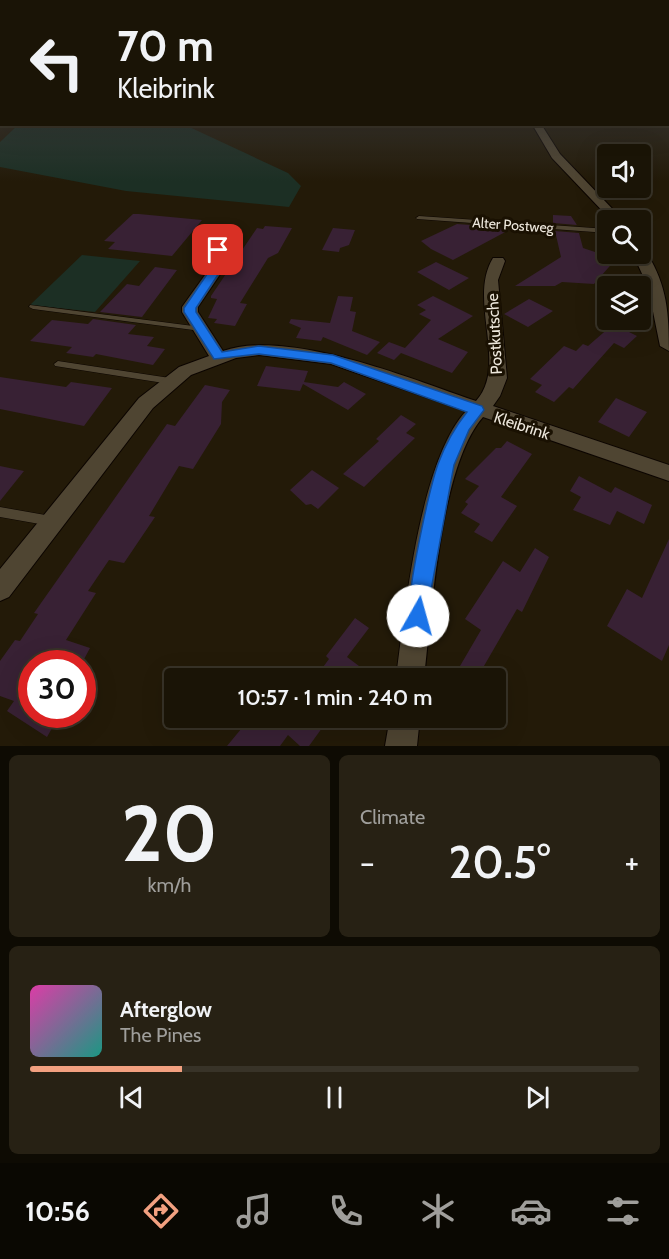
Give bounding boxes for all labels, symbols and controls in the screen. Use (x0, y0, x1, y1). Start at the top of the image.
text: 70 m (117, 20, 214, 72)
icon: left (18, 24, 96, 102)
text: Kleibrink (117, 72, 215, 105)
map controls (597, 144, 651, 330)
button: sound (597, 144, 651, 198)
button: search (597, 210, 651, 264)
street label: Alter Postweg (472, 213, 555, 237)
pin (192, 224, 243, 275)
icon: arrive (201, 233, 234, 266)
button: layers (597, 276, 651, 330)
street label: Postkutsche (483, 293, 506, 375)
street label: Kleibrink (491, 408, 553, 444)
position arrow (386, 584, 450, 648)
speed limit sign: 30 (18, 650, 96, 728)
text: 10:57 · 1 min · 240 m (238, 684, 432, 711)
text: 20 (121, 786, 218, 881)
text: Climate (360, 805, 425, 829)
text: 20.5° (449, 835, 550, 889)
text: − (360, 842, 375, 882)
text: + (624, 842, 639, 882)
text: km/h (148, 873, 191, 897)
text: Afterglow (120, 996, 212, 1023)
text: The Pines (120, 1023, 201, 1047)
icon: previous (115, 1081, 148, 1114)
icon: pause (318, 1081, 351, 1114)
icon: next (521, 1081, 554, 1114)
icon: directions (140, 1190, 182, 1232)
icon: music (233, 1190, 275, 1232)
icon: phone (325, 1190, 367, 1232)
icon: climate (417, 1190, 459, 1232)
icon: car (510, 1190, 552, 1232)
icon: filters (602, 1190, 644, 1232)
text: 10:56 (25, 1195, 90, 1228)

